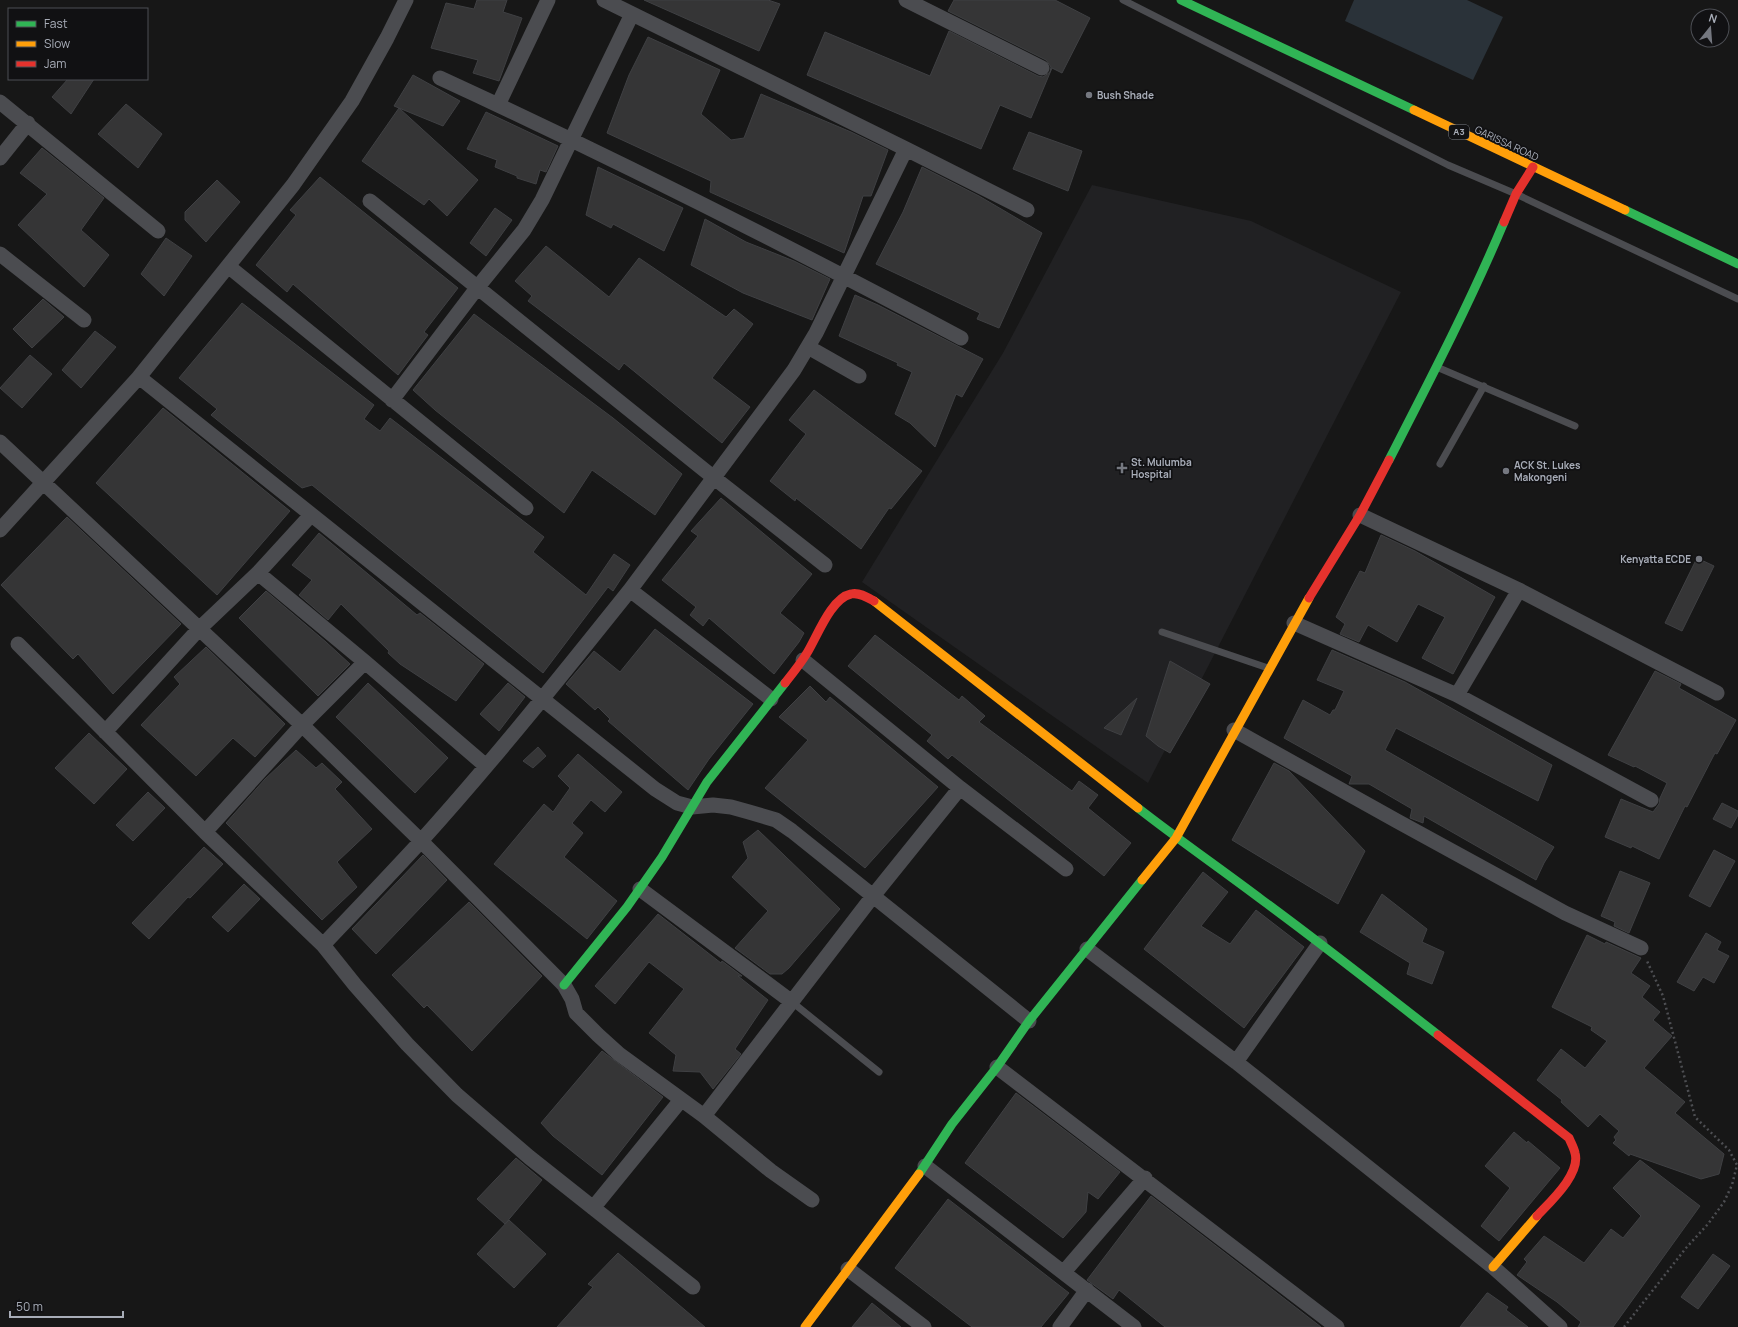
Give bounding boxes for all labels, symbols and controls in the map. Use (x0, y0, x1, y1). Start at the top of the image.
legend (8, 8, 148, 80)
north arrow (1690, 8, 1730, 48)
text: N (1707, 10, 1719, 26)
text: Fast (44, 15, 68, 32)
text: Slow (44, 35, 70, 52)
text: Jam (44, 55, 66, 72)
place label: Bush Shade (1097, 88, 1154, 102)
marker: Bush Shade (1084, 90, 1094, 100)
street label: GARISSA ROAD (1473, 122, 1541, 164)
road number: A3 (1449, 125, 1469, 139)
place label: St. Mulumba Hospital (1131, 455, 1192, 481)
place label: ACK St. Lukes Makongeni (1514, 458, 1581, 484)
marker: St. Mulumba Hospital (1116, 462, 1128, 474)
marker: ACK St. Lukes Makongeni (1501, 466, 1511, 476)
place label: Kenyatta ECDE (1620, 552, 1691, 566)
marker: Kenyatta ECDE (1694, 554, 1704, 564)
scale bar (10, 1293, 123, 1319)
text: 50 m (16, 1298, 43, 1315)

